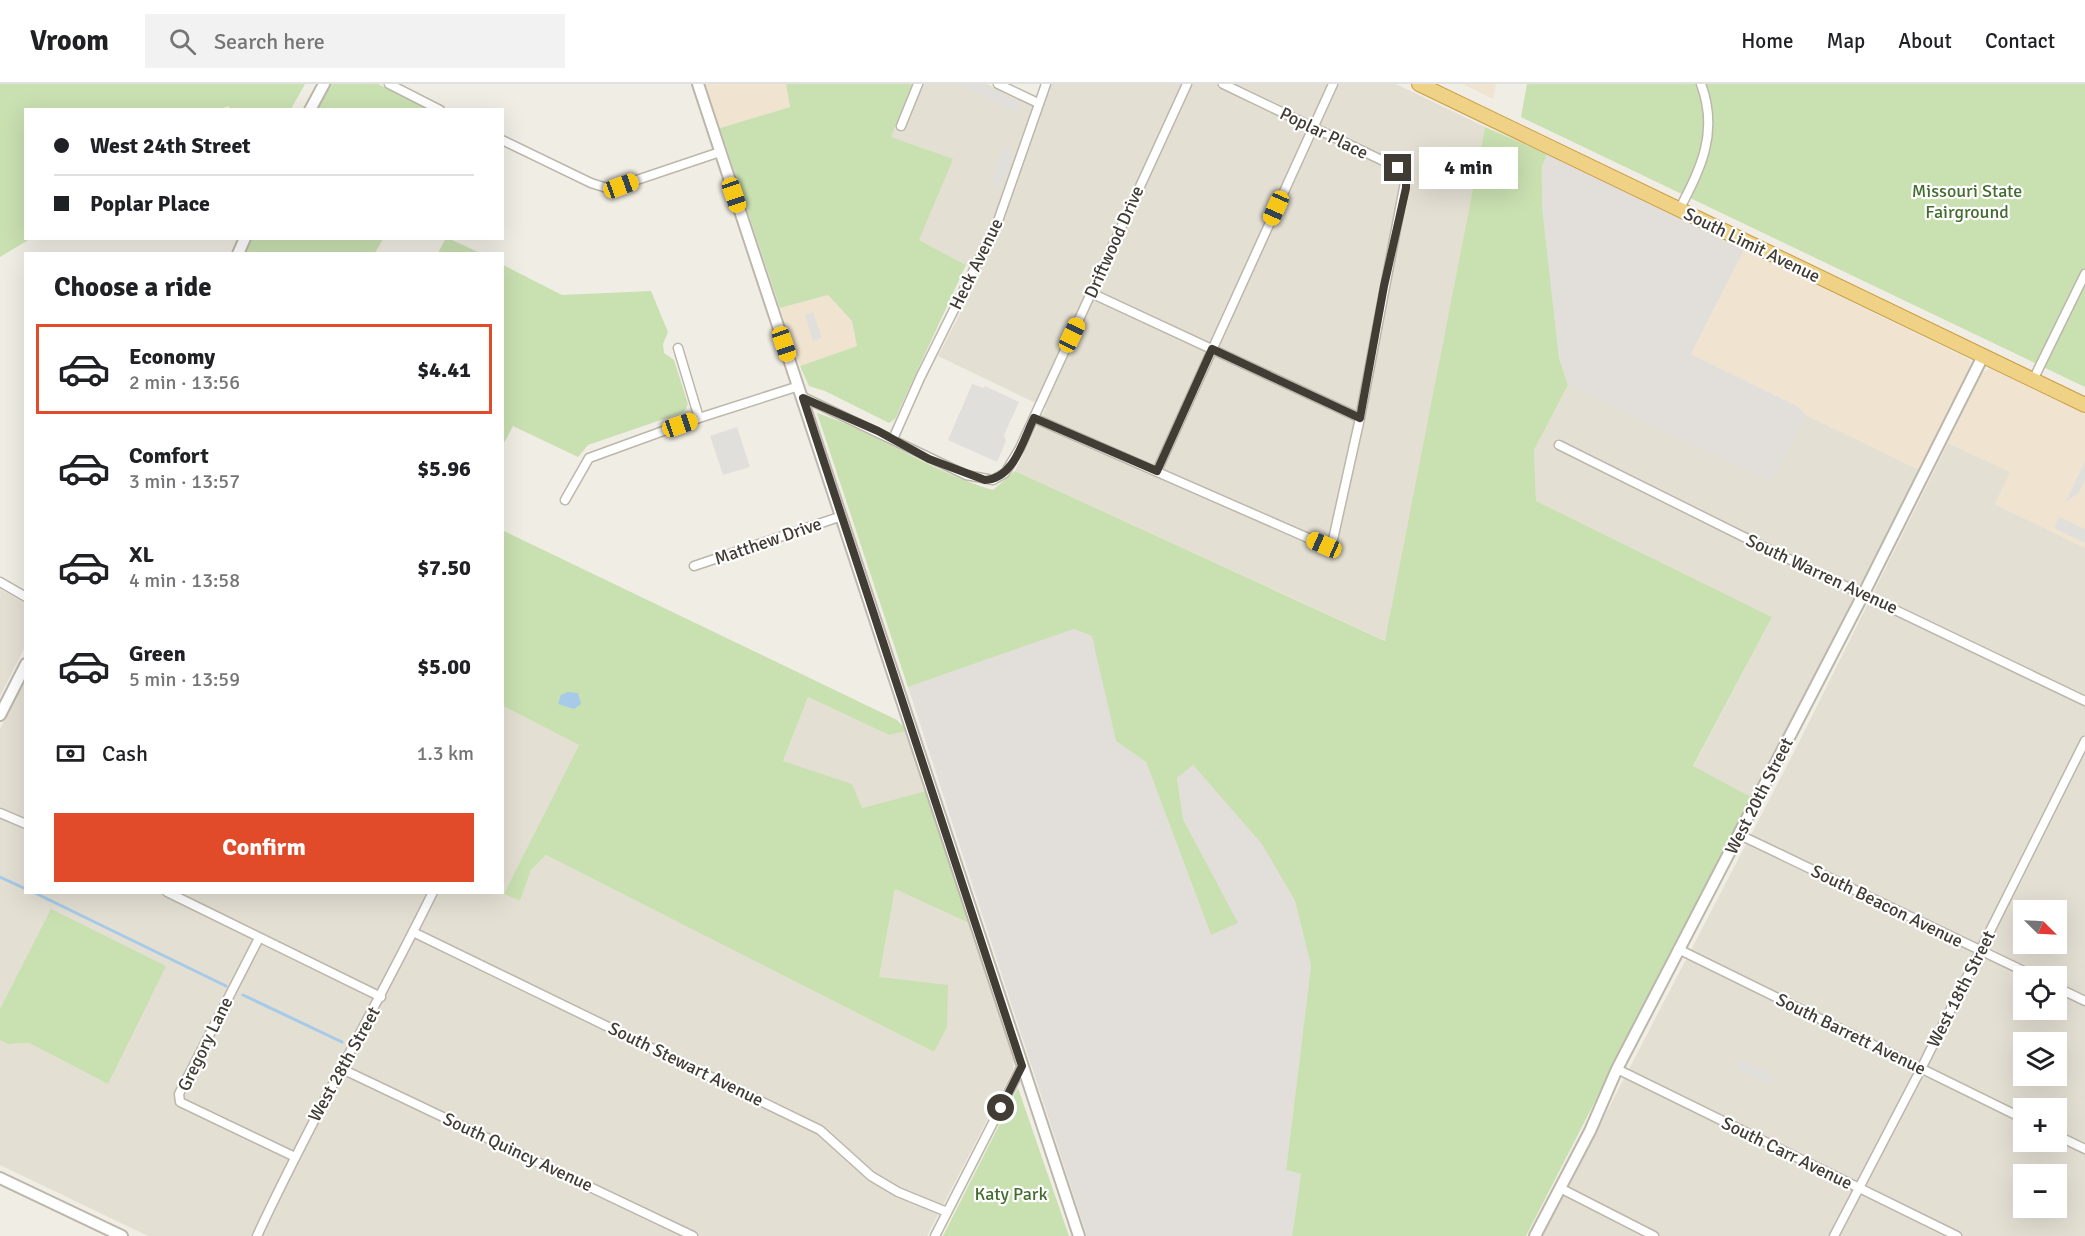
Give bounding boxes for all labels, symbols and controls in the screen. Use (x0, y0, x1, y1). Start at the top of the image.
search box (145, 14, 565, 68)
text: Vroom (30, 24, 109, 58)
icon: search (166, 25, 199, 58)
text: Search here (214, 28, 325, 55)
text: Home (1741, 28, 1794, 54)
text: Map (1827, 28, 1865, 54)
text: About (1898, 28, 1952, 54)
text: Contact (1985, 28, 2055, 54)
street label: Poplar Place (1276, 102, 1372, 164)
text: West 24th Street (90, 132, 251, 159)
callout: 4 min (1419, 147, 1518, 189)
route end (1384, 154, 1411, 181)
text: 4 min (1444, 155, 1493, 180)
car (601, 171, 641, 201)
car (720, 175, 748, 215)
park label: Missouri State Fairground (1912, 180, 2022, 223)
street label: Driftwood Drive (1079, 182, 1149, 302)
car (1260, 188, 1292, 228)
text: Poplar Place (90, 190, 210, 217)
street label: South Limit Avenue (1680, 202, 1824, 288)
street label: Heck Avenue (944, 215, 1008, 313)
text: Choose a ride (54, 271, 212, 304)
car (1056, 315, 1088, 355)
car (770, 324, 798, 364)
icon: car (57, 342, 111, 396)
text: Economy (129, 343, 215, 370)
text: $4.41 (417, 356, 471, 383)
text: 2 min · 13:56 (129, 370, 240, 395)
car (660, 411, 700, 439)
icon: car (57, 441, 111, 495)
text: Comfort (129, 442, 209, 469)
text: $5.96 (417, 455, 471, 482)
text: 3 min · 13:57 (129, 469, 240, 494)
street label: Matthew Drive (712, 512, 824, 570)
car (1304, 529, 1344, 561)
street label: South Warren Avenue (1743, 529, 1901, 619)
icon: car (57, 540, 111, 594)
text: XL (129, 541, 154, 568)
text: $7.50 (417, 554, 471, 581)
text: 4 min · 13:58 (129, 568, 240, 593)
icon: car (57, 639, 111, 693)
text: Green (129, 640, 186, 667)
text: $5.00 (417, 653, 471, 680)
text: 5 min · 13:59 (129, 667, 240, 692)
street label: West 20th Street (1720, 734, 1798, 858)
icon: cash (54, 737, 87, 770)
text: Cash (102, 740, 148, 767)
text: 1.3 km (417, 741, 474, 766)
button: Confirm (54, 813, 474, 882)
street label: South Beacon Avenue (1808, 860, 1966, 952)
north arrow (2013, 900, 2067, 954)
map controls (2013, 900, 2067, 1218)
street label: West 18th Street (1922, 927, 2000, 1051)
button: locate (2013, 966, 2067, 1020)
street label: South Barrett Avenue (1772, 988, 1930, 1080)
street label: Gregory Lane (173, 993, 237, 1095)
street label: West 28th Street (303, 1003, 385, 1125)
street label: South Stewart Avenue (605, 1017, 767, 1111)
button: layers (2013, 1032, 2067, 1086)
route start (987, 1094, 1014, 1121)
button: + (2013, 1098, 2067, 1152)
street label: South Quincy Avenue (440, 1108, 596, 1196)
street label: South Carr Avenue (1718, 1112, 1856, 1194)
button: − (2013, 1164, 2067, 1218)
park label: Katy Park (974, 1183, 1048, 1205)

